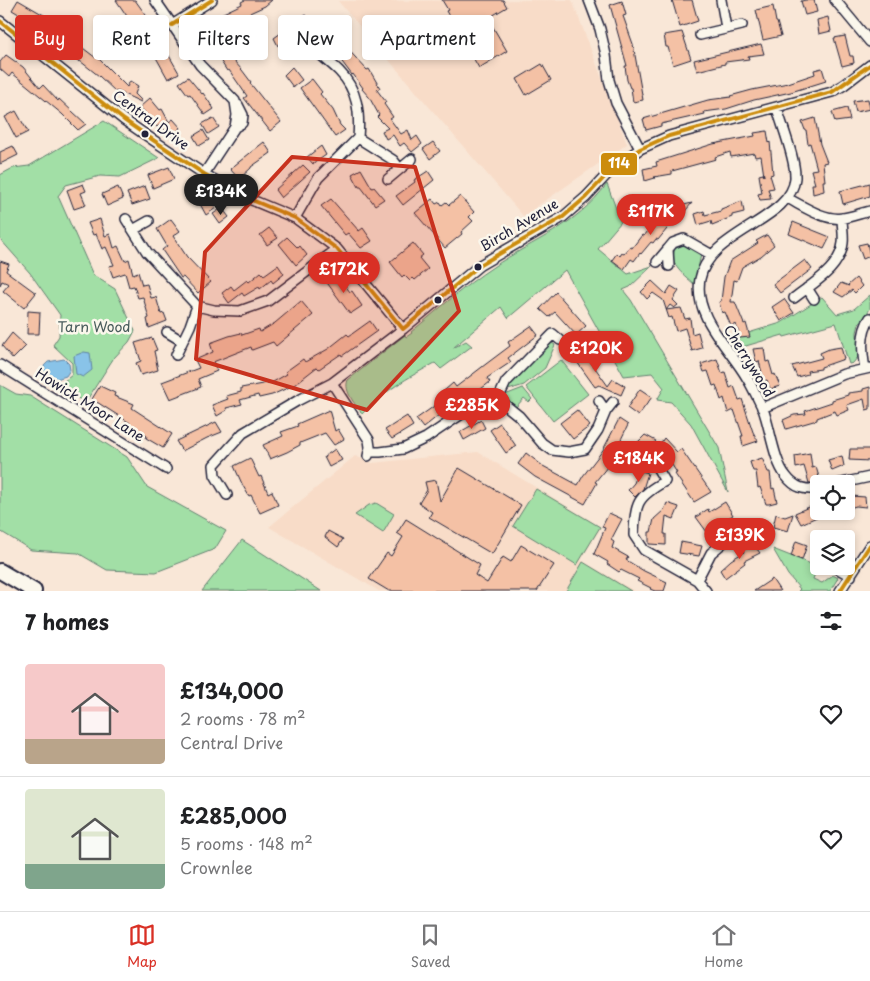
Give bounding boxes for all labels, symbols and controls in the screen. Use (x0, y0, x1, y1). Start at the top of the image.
chip: Buy (15, 15, 83, 60)
chip: Rent (93, 15, 169, 60)
chip: Filters (179, 15, 268, 60)
chip: New (278, 15, 352, 60)
chip: Apartment (362, 15, 494, 60)
street label: Central Drive (109, 85, 194, 155)
unlabelled marker (140, 129, 150, 139)
line badge: 114 (600, 152, 638, 176)
text: 114 (608, 152, 631, 173)
pin: £134K (186, 174, 256, 216)
text: £134K (195, 178, 247, 202)
street label: Birch Avenue (476, 193, 562, 256)
pin: £117K (616, 194, 686, 236)
text: £117K (628, 198, 674, 222)
pin: £172K (309, 252, 379, 294)
text: £172K (319, 256, 369, 280)
unlabelled marker (473, 262, 483, 272)
unlabelled marker (433, 295, 443, 305)
park label: Tarn Wood (57, 316, 131, 337)
street label: Cherrywood (719, 320, 780, 401)
pin: £120K (561, 330, 631, 373)
text: £120K (570, 335, 622, 359)
street label: Howick Moor Lane (32, 362, 149, 447)
pin: £285K (437, 388, 507, 430)
text: £285K (445, 392, 499, 416)
pin: £184K (604, 440, 674, 483)
text: £184K (613, 445, 665, 469)
map controls (810, 475, 855, 575)
button: locate (810, 475, 855, 520)
pin: £139K (705, 518, 775, 560)
text: £139K (715, 522, 765, 546)
button: layers (810, 530, 855, 575)
text: 7 homes (25, 605, 109, 637)
icon: filters (817, 607, 845, 635)
text: £134,000 (180, 674, 284, 706)
icon: home (65, 684, 125, 744)
icon: heart (817, 700, 845, 728)
text: 2 rooms · 78 m² (180, 706, 306, 730)
text: Central Drive (180, 730, 283, 754)
text: £285,000 (180, 799, 287, 831)
icon: home (65, 809, 125, 869)
icon: heart (817, 825, 845, 853)
text: 5 rooms · 148 m² (180, 831, 313, 855)
text: Crownlee (180, 855, 253, 879)
tab: Map (127, 921, 157, 972)
tab: Saved (411, 921, 450, 972)
tab: Home (704, 921, 743, 972)

